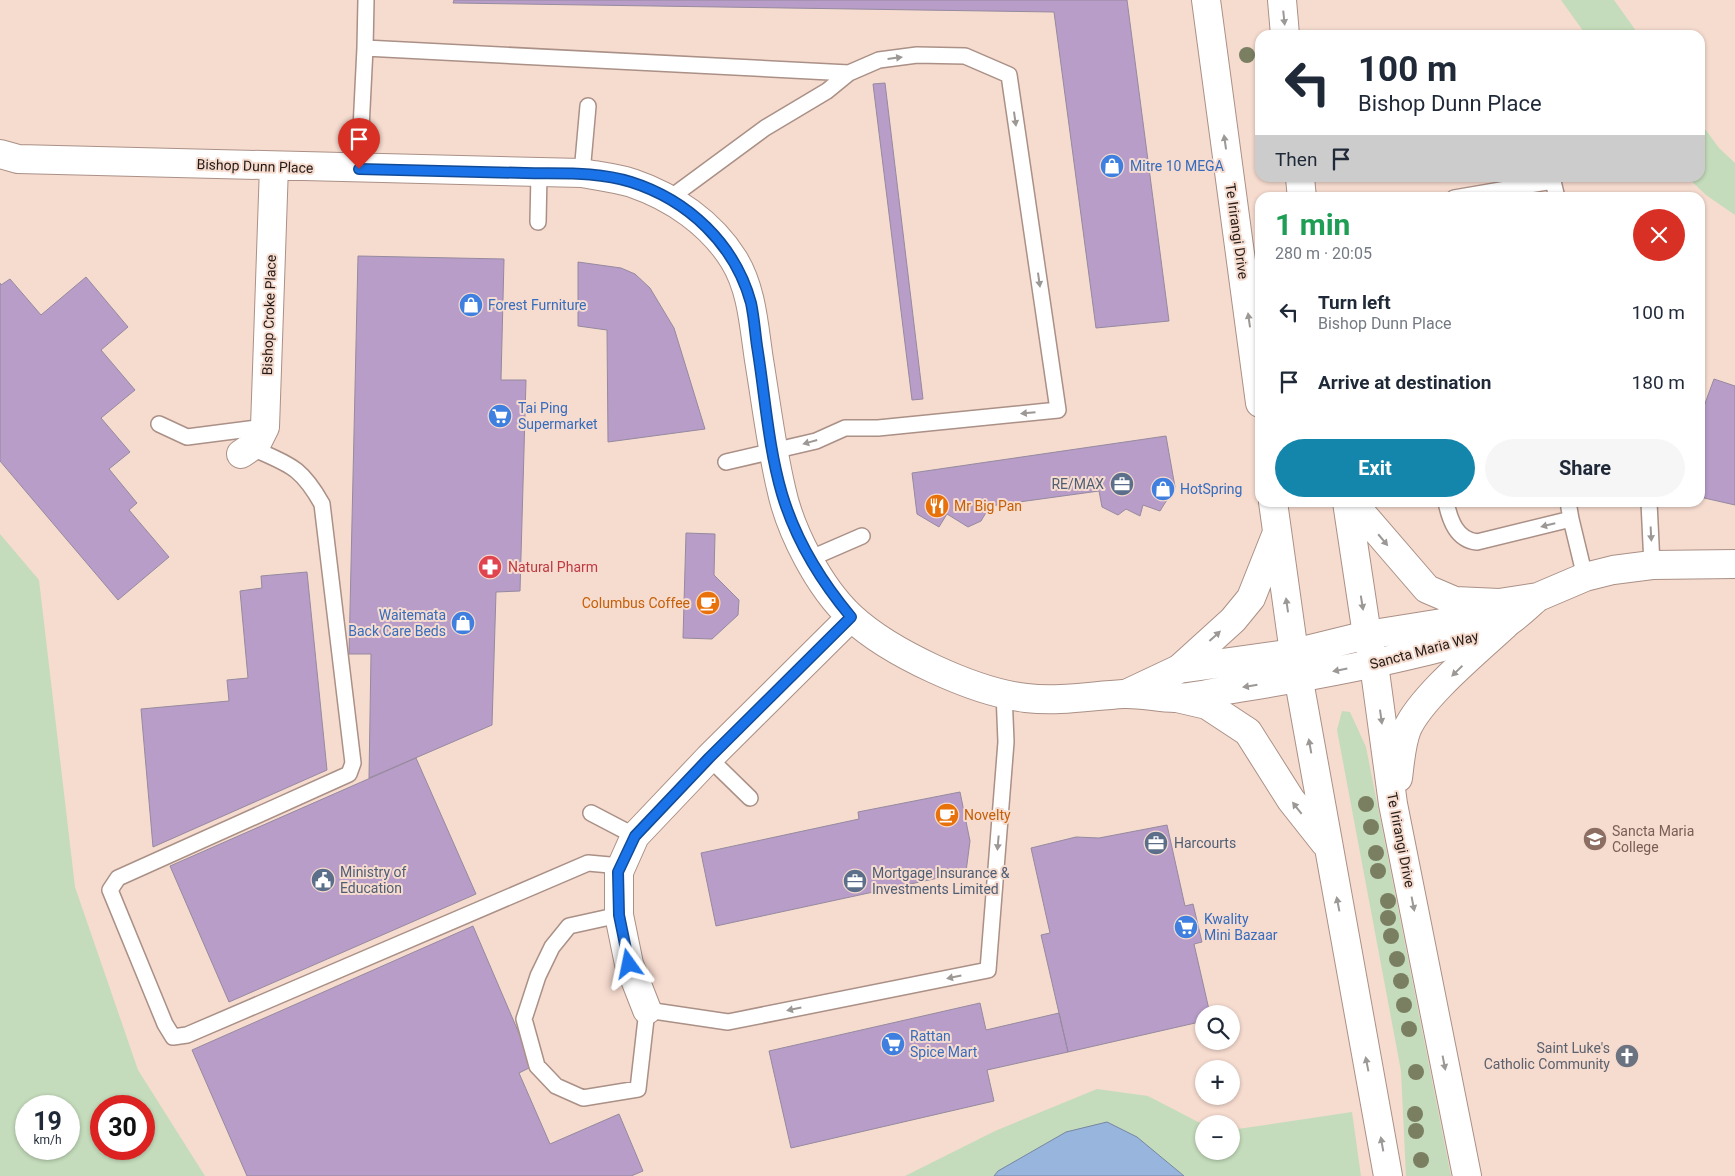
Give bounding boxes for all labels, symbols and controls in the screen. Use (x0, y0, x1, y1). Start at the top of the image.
one-way arrow (1280, 10, 1288, 26)
text: 100 m (1358, 49, 1457, 90)
icon: left (1275, 50, 1340, 115)
one-way arrow (887, 53, 903, 61)
text: Bishop Dunn Place (1358, 91, 1542, 116)
one-way arrow (1012, 111, 1020, 127)
pin (338, 118, 380, 169)
icon: arrive (345, 125, 373, 153)
one-way arrow (1221, 134, 1229, 150)
icon: arrive (1327, 145, 1355, 173)
text: Then (1275, 148, 1317, 171)
shop icon: Mitre 10 MEGA (1099, 153, 1125, 179)
street label: Bishop Dunn Place (196, 156, 314, 176)
place label: Mitre 10 MEGA (1130, 158, 1224, 174)
street label: Te Irirangi Drive (1222, 182, 1252, 280)
text: 1 min (1275, 207, 1350, 242)
button: close (1633, 209, 1685, 261)
text: 280 m · 20:05 (1275, 244, 1372, 263)
street label: Bishop Croke Place (259, 254, 279, 376)
one-way arrow (1035, 272, 1043, 288)
text: Turn left (1318, 291, 1391, 314)
shop icon: Forest Furniture (458, 292, 484, 318)
place label: Forest Furniture (488, 297, 586, 313)
icon: left (1275, 298, 1303, 326)
text: 100 m (1632, 301, 1685, 324)
one-way arrow (1245, 312, 1253, 328)
text: Bishop Dunn Place (1318, 314, 1452, 333)
icon: arrive (1275, 368, 1303, 396)
text: Arrive at destination (1318, 371, 1491, 394)
text: 180 m (1632, 371, 1685, 394)
place label: Tai Ping Supermarket (518, 400, 598, 432)
supermarket icon: Tai Ping Supermarket (487, 403, 513, 429)
one-way arrow (1019, 409, 1035, 417)
one-way arrow (803, 438, 818, 446)
button: Exit (1275, 439, 1475, 497)
button: Share (1485, 439, 1685, 497)
office icon: RE/MAX (1109, 471, 1135, 497)
place label: RE/MAX (1051, 476, 1104, 492)
shop icon: HotSpring (1150, 476, 1176, 502)
place label: HotSpring (1180, 481, 1242, 497)
restaurant icon: Mr Big Pan (924, 493, 950, 519)
place label: Mr Big Pan (954, 498, 1022, 514)
one-way arrow (1540, 521, 1555, 529)
one-way arrow (1647, 526, 1655, 542)
one-way arrow (1377, 534, 1388, 546)
pharmacy icon: Natural Pharm (477, 554, 503, 580)
place label: Natural Pharm (508, 559, 598, 575)
cafe icon: Columbus Coffee (695, 590, 721, 616)
place label: Columbus Coffee (582, 595, 690, 611)
one-way arrow (1359, 595, 1367, 611)
one-way arrow (1283, 597, 1291, 613)
place label: Waitemata Back Care Beds (348, 607, 446, 639)
shop icon: Waitemata Back Care Beds (450, 610, 476, 636)
street label: Sancta Maria Way (1368, 628, 1481, 672)
one-way arrow (1209, 630, 1221, 642)
one-way arrow (1451, 665, 1463, 677)
one-way arrow (1332, 667, 1348, 675)
one-way arrow (1242, 682, 1258, 690)
one-way arrow (1378, 710, 1386, 726)
one-way arrow (1305, 738, 1313, 754)
street label: Te Irirangi Drive (1384, 791, 1418, 889)
cafe icon: Novelty (934, 802, 960, 828)
one-way arrow (1291, 802, 1302, 815)
place label: Novelty (964, 807, 1011, 823)
place label: Sancta Maria College (1612, 823, 1694, 855)
school or university icon: Sancta Maria College (1582, 826, 1608, 852)
office icon: Harcourts (1143, 830, 1169, 856)
one-way arrow (994, 835, 1002, 851)
place label: Harcourts (1174, 835, 1236, 851)
place label: Ministry of Education (340, 864, 407, 896)
place label: Mortgage Insurance & Investments Limited (872, 865, 1010, 897)
public building icon: Ministry of Education (310, 867, 336, 893)
office icon: Mortgage Insurance & Investments Limited (842, 868, 868, 894)
one-way arrow (1333, 896, 1341, 912)
one-way arrow (1409, 896, 1417, 911)
place label: Kwality Mini Bazaar (1204, 911, 1278, 943)
supermarket icon: Kwality Mini Bazaar (1173, 914, 1199, 940)
position arrow (602, 937, 654, 989)
one-way arrow (945, 973, 961, 981)
one-way arrow (787, 1005, 802, 1013)
map controls (1195, 1005, 1240, 1160)
button: search (1195, 1005, 1240, 1050)
place label: Rattan Spice Mart (910, 1028, 978, 1060)
supermarket icon: Rattan Spice Mart (880, 1031, 906, 1057)
place label: Saint Luke's Catholic Community (1484, 1040, 1610, 1072)
church icon: Saint Luke's Catholic Community (1614, 1043, 1640, 1069)
one-way arrow (1363, 1056, 1371, 1072)
one-way arrow (1441, 1056, 1449, 1072)
button: + (1195, 1060, 1240, 1105)
speed limit sign: 30 (90, 1095, 155, 1160)
text: 19 (33, 1107, 62, 1136)
button: − (1195, 1115, 1240, 1160)
text: km/h (33, 1133, 62, 1147)
one-way arrow (1378, 1136, 1386, 1152)

